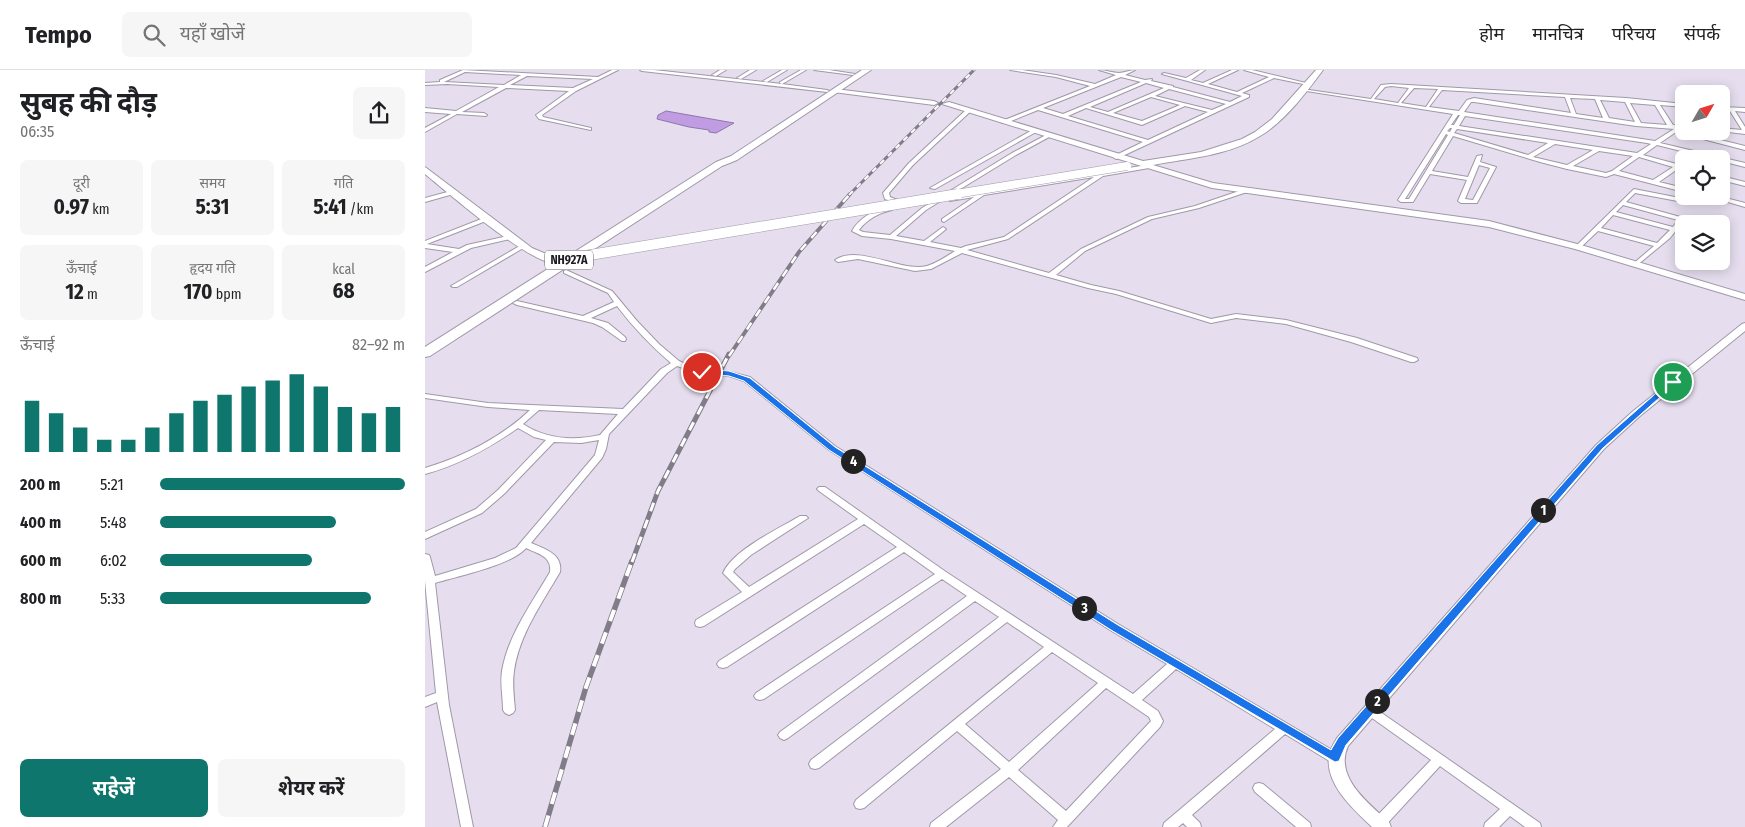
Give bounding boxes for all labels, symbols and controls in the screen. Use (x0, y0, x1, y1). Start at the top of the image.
search box (122, 12, 472, 57)
text: Tempo (25, 21, 92, 49)
icon: search (140, 21, 168, 49)
text: यहाँ खोजें (180, 22, 245, 45)
text: होम (1479, 23, 1504, 45)
text: मानचित्र (1532, 23, 1584, 45)
text: परिचय (1612, 23, 1656, 45)
text: संपर्क (1684, 23, 1720, 45)
north arrow (1675, 85, 1730, 140)
map controls (1675, 85, 1730, 270)
text: सुबह की दौड़ (20, 86, 157, 119)
button: share (353, 87, 405, 139)
text: 06:35 (20, 122, 54, 141)
button: locate (1675, 150, 1730, 205)
text: दूरी (73, 175, 90, 192)
text: समय (200, 175, 225, 192)
text: गति (334, 175, 353, 192)
text: 0.97 (54, 194, 89, 220)
text: 5:31 (196, 194, 229, 220)
text: 5:41 (313, 194, 347, 220)
text: km (89, 201, 110, 218)
text: /km (347, 201, 374, 218)
button: layers (1675, 215, 1730, 270)
road number: NH927A (545, 250, 593, 270)
text: ऊँचाई (66, 260, 97, 277)
text: हृदय गति (189, 260, 236, 277)
text: kcal (332, 261, 355, 278)
text: 68 (332, 278, 355, 304)
text: 12 (65, 279, 84, 305)
text: 170 (183, 279, 213, 305)
text: m (84, 286, 98, 303)
text: bpm (213, 286, 242, 303)
text: ऊँचाई (20, 335, 55, 354)
text: 82–92 m (352, 335, 405, 354)
pin (681, 351, 723, 393)
icon: check (688, 358, 716, 386)
pin (1652, 361, 1694, 403)
icon: arrive (1659, 368, 1687, 396)
pin: 4 (841, 448, 865, 474)
text: 4 (850, 453, 857, 470)
text: 200 m (20, 475, 60, 494)
text: 5:21 (100, 475, 124, 494)
pin: 1 (1531, 498, 1555, 522)
text: 1 (1541, 502, 1546, 519)
text: 400 m (20, 513, 61, 532)
text: 5:48 (100, 513, 126, 532)
text: 600 m (20, 551, 61, 570)
text: 6:02 (100, 551, 127, 570)
text: 800 m (20, 589, 61, 608)
text: 5:33 (100, 589, 125, 608)
pin: 3 (1071, 596, 1097, 620)
text: 3 (1081, 600, 1088, 617)
pin: 2 (1365, 688, 1389, 714)
text: 2 (1374, 693, 1381, 710)
button: सहेजें (20, 759, 208, 817)
button: शेयर करें (218, 759, 405, 817)

